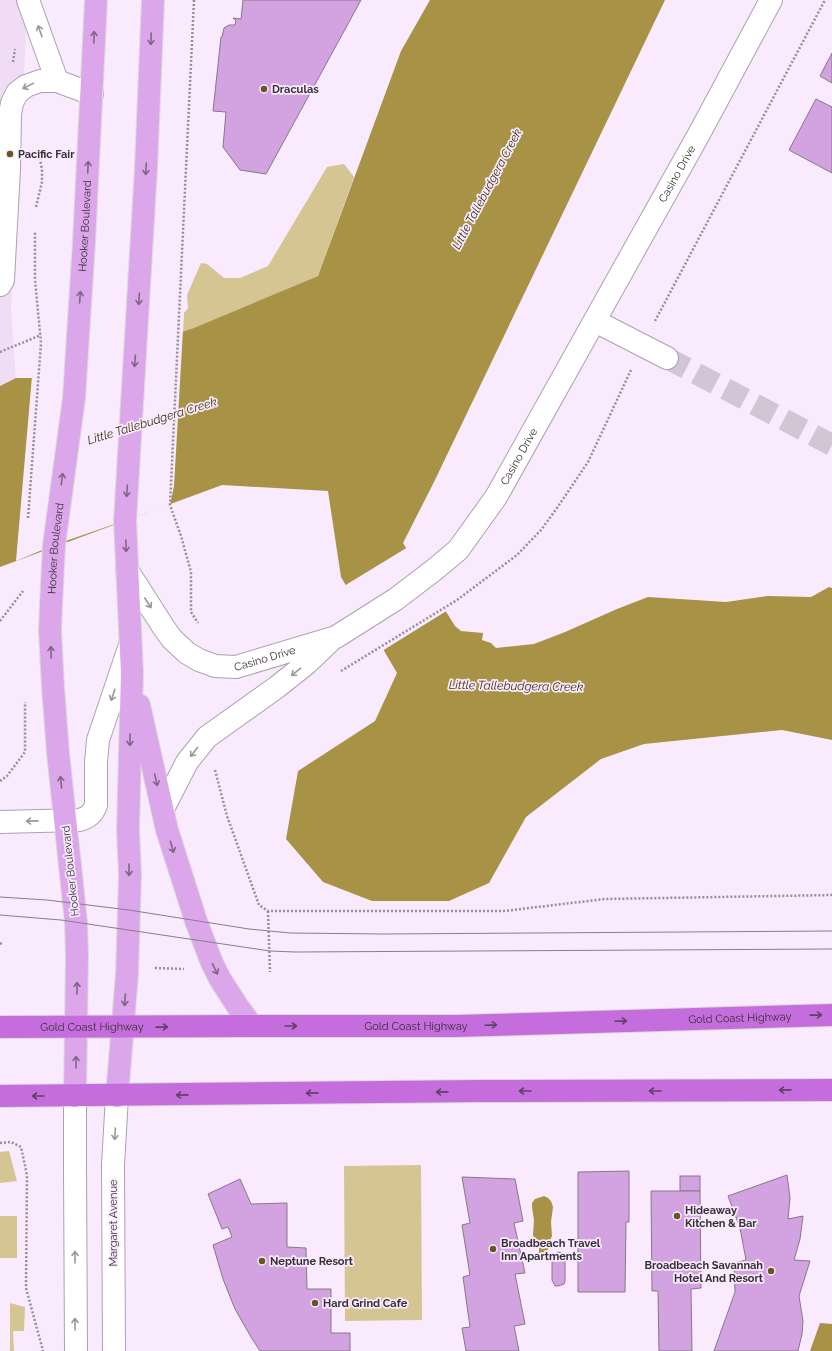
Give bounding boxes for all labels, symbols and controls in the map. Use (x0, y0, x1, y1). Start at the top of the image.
one-way arrow (36, 25, 43, 38)
one-way arrow (91, 31, 98, 44)
one-way arrow (147, 32, 155, 45)
one-way arrow (22, 83, 34, 90)
place label: Draculas (272, 83, 319, 96)
marker: Draculas (259, 84, 269, 94)
water label: Little Tallebudgera Creek (449, 126, 525, 252)
street label: Casino Drive (656, 143, 699, 205)
place label: Pacific Fair (18, 148, 75, 161)
marker: Pacific Fair (5, 149, 15, 159)
one-way arrow (84, 161, 92, 174)
one-way arrow (142, 162, 149, 175)
street label: Hooker Boulevard (76, 180, 94, 272)
one-way arrow (76, 290, 83, 303)
one-way arrow (135, 292, 142, 305)
one-way arrow (131, 354, 138, 367)
water label: Little Tallebudgera Creek (86, 394, 219, 447)
street label: Casino Drive (498, 425, 540, 488)
one-way arrow (58, 473, 66, 486)
one-way arrow (123, 484, 130, 497)
street label: Hooker Boulevard (46, 502, 67, 594)
one-way arrow (122, 539, 130, 552)
one-way arrow (144, 597, 152, 609)
street label: Casino Drive (233, 643, 298, 674)
one-way arrow (48, 646, 55, 659)
one-way arrow (291, 667, 302, 676)
water label: Little Tallebudgera Creek (449, 678, 584, 694)
one-way arrow (108, 689, 116, 701)
one-way arrow (127, 733, 134, 746)
one-way arrow (190, 746, 199, 757)
one-way arrow (153, 773, 161, 786)
one-way arrow (57, 776, 64, 789)
one-way arrow (26, 817, 39, 825)
street label: Hooker Boulevard (59, 825, 82, 917)
one-way arrow (169, 840, 176, 853)
one-way arrow (126, 863, 133, 876)
one-way arrow (212, 963, 220, 975)
one-way arrow (73, 982, 81, 995)
one-way arrow (121, 993, 129, 1006)
street label: Gold Coast Highway (688, 1010, 792, 1026)
one-way arrow (809, 1011, 822, 1019)
one-way arrow (614, 1017, 627, 1025)
street label: Gold Coast Highway (40, 1020, 144, 1034)
street label: Gold Coast Highway (364, 1020, 468, 1033)
one-way arrow (484, 1021, 497, 1029)
one-way arrow (284, 1022, 297, 1030)
one-way arrow (155, 1023, 168, 1031)
one-way arrow (72, 1056, 80, 1069)
one-way arrow (779, 1086, 792, 1094)
one-way arrow (519, 1087, 532, 1095)
one-way arrow (649, 1087, 662, 1095)
one-way arrow (436, 1088, 449, 1096)
one-way arrow (306, 1089, 319, 1097)
one-way arrow (176, 1091, 189, 1099)
one-way arrow (32, 1092, 45, 1100)
one-way arrow (111, 1127, 119, 1140)
street label: Margaret Avenue (107, 1179, 120, 1266)
place label: Hideaway Kitchen & Bar (685, 1204, 757, 1230)
marker: Hideaway Kitchen & Bar (672, 1211, 682, 1221)
place label: Broadbeach Travel Inn Apartments (501, 1237, 601, 1263)
marker: Broadbeach Travel Inn Apartments (488, 1244, 498, 1254)
one-way arrow (71, 1251, 79, 1264)
place label: Neptune Resort (270, 1255, 354, 1268)
marker: Neptune Resort (257, 1256, 267, 1266)
place label: Broadbeach Savannah Hotel And Resort (645, 1259, 764, 1285)
marker: Broadbeach Savannah Hotel And Resort (766, 1266, 776, 1276)
place label: Hard Grind Cafe (323, 1297, 408, 1310)
marker: Hard Grind Cafe (310, 1298, 320, 1308)
one-way arrow (71, 1318, 79, 1331)

